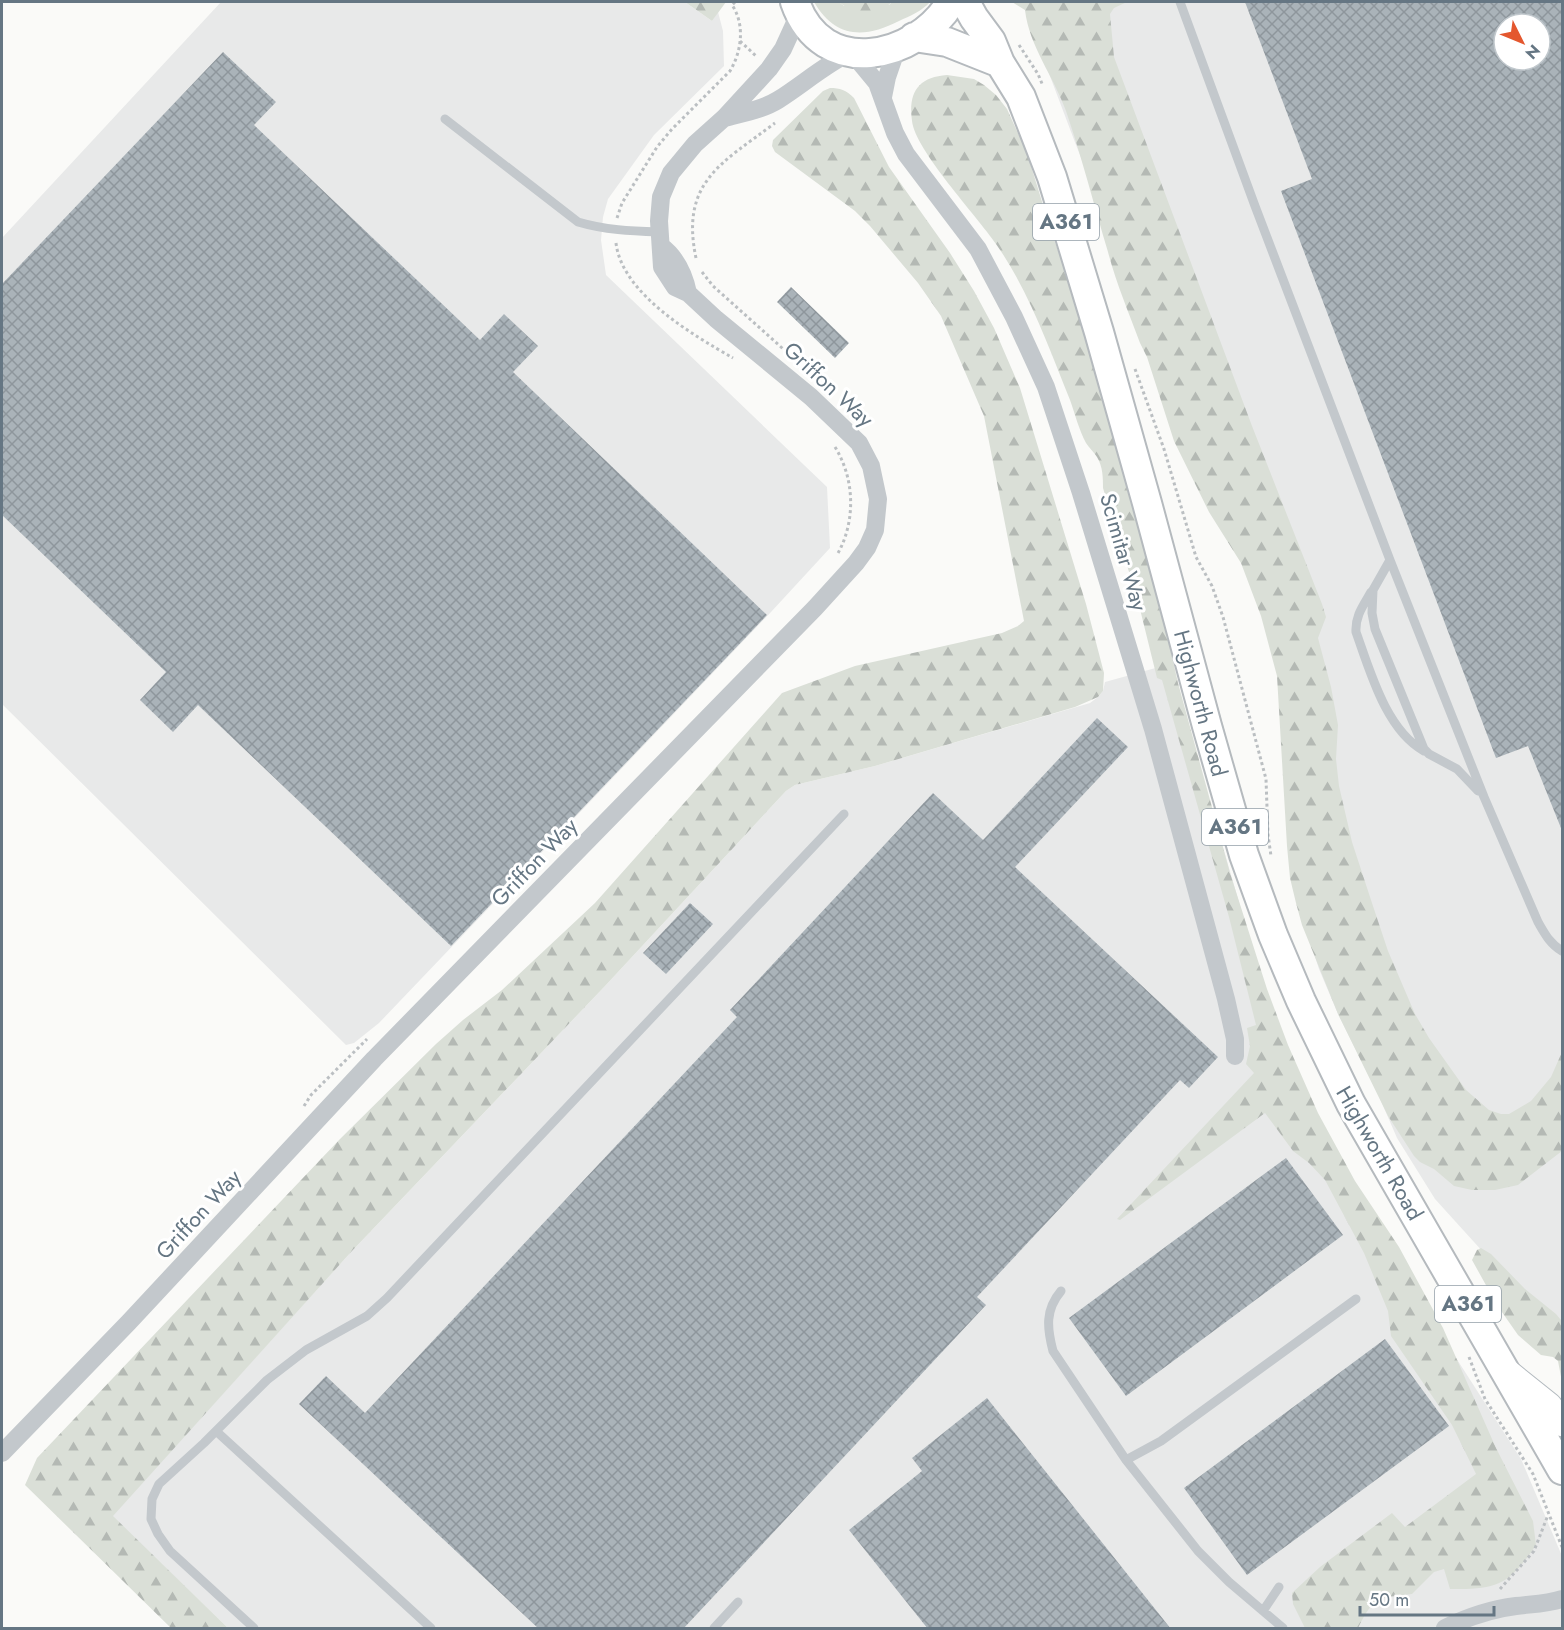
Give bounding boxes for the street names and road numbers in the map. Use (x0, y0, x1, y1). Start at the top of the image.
road number: A361 (1033, 204, 1099, 240)
street label: Griffon Way (777, 334, 881, 434)
street label: Scimitar Way (1092, 489, 1156, 615)
street label: Highworth Road (1166, 626, 1236, 780)
road number: A361 (1202, 809, 1268, 845)
street label: Griffon Way (483, 810, 585, 914)
street label: Highworth Road (1329, 1080, 1431, 1226)
street label: Griffon Way (148, 1162, 248, 1266)
road number: A361 (1435, 1286, 1501, 1322)

